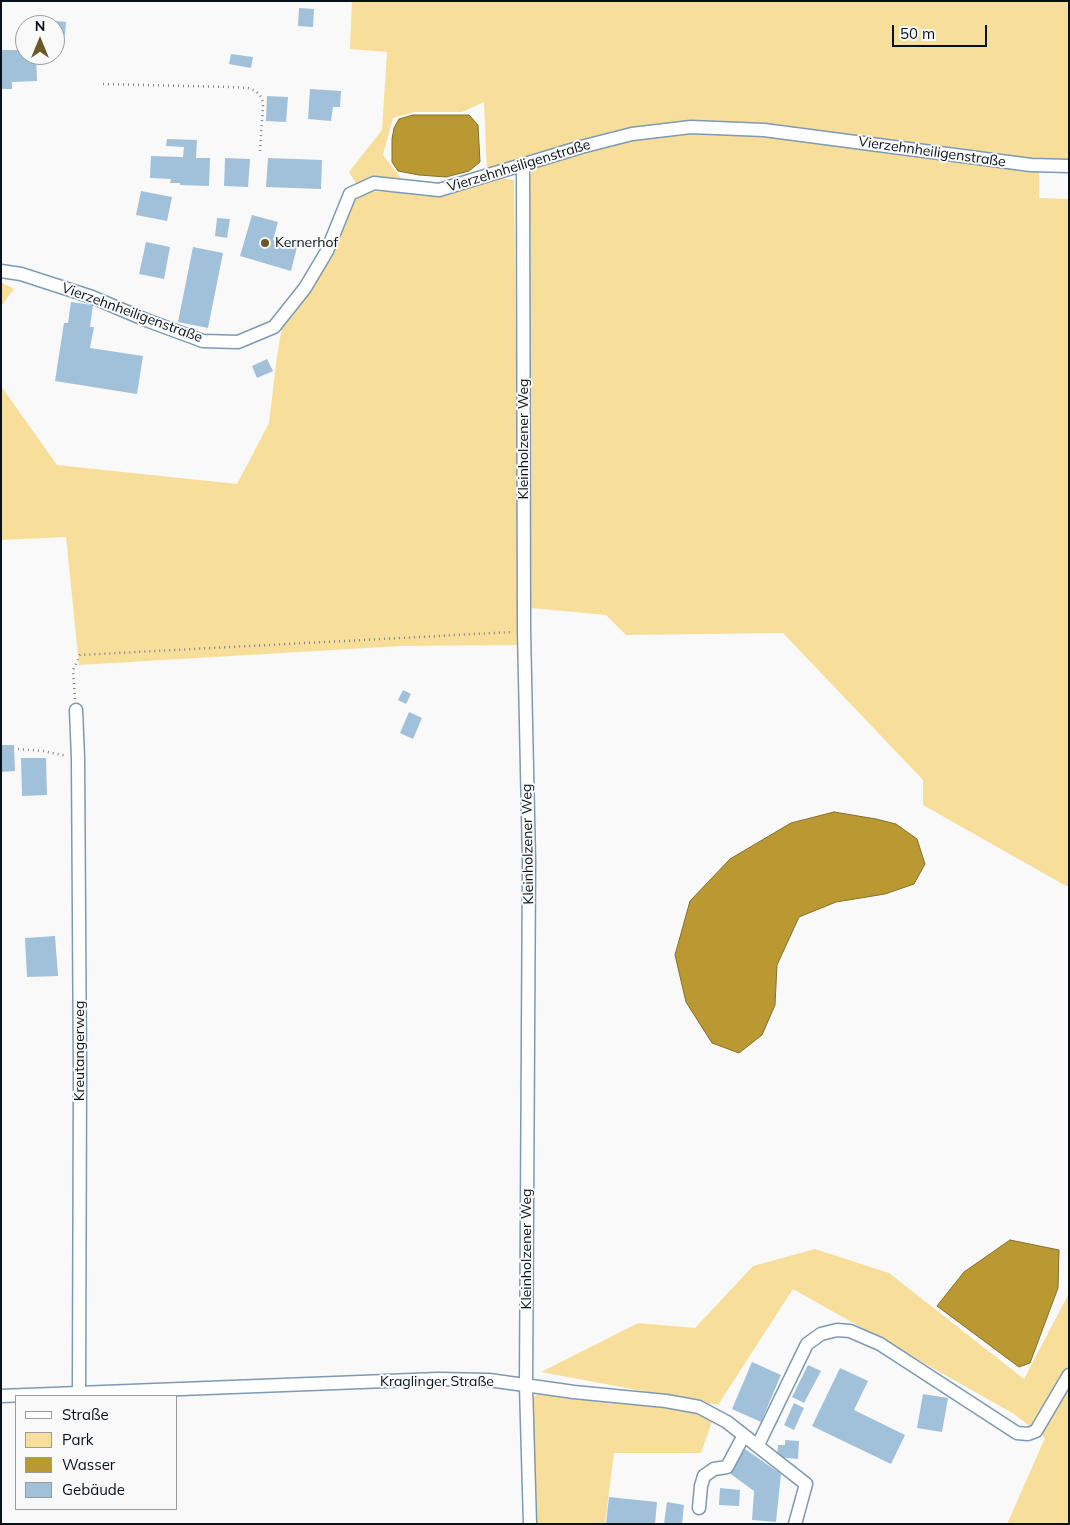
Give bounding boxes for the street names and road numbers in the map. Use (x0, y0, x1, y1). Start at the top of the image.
street label: Vierzehnheiligenstraße (857, 133, 1007, 171)
street label: Vierzehnheiligenstraße (445, 136, 593, 196)
street label: Vierzehnheiligenstraße (59, 280, 205, 346)
street label: Kleinholzener Weg (516, 379, 532, 499)
street label: Kleinholzener Weg (519, 783, 537, 905)
street label: Kreutangerweg (72, 1001, 88, 1101)
street label: Kleinholzener Weg (519, 1189, 535, 1309)
street label: Kraglinger Straße (380, 1374, 494, 1390)

